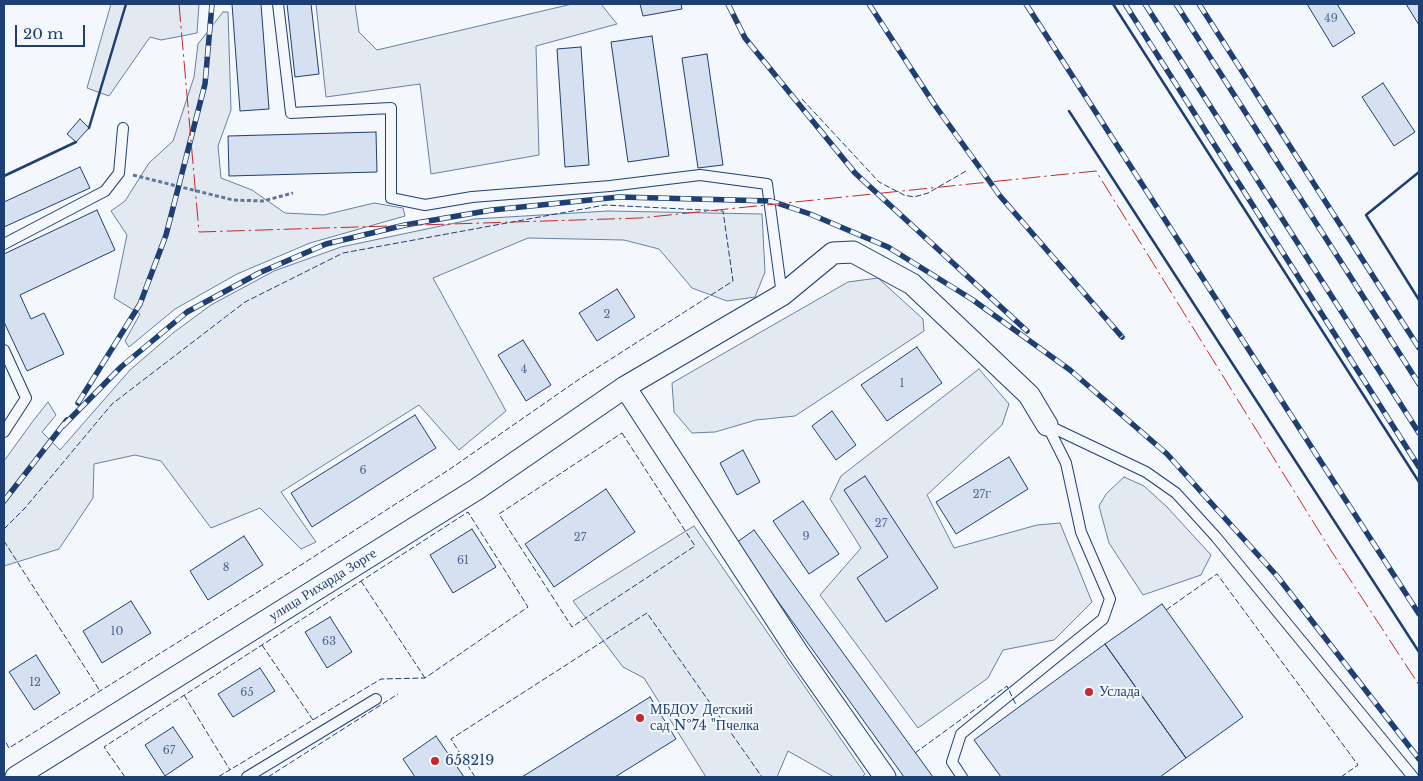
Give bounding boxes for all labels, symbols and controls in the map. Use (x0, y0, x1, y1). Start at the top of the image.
house number: 49 (1324, 12, 1338, 26)
scale bar (18, 15, 88, 47)
text: 20 m (23, 24, 63, 43)
house number: 2 (604, 308, 610, 322)
house number: 4 (521, 363, 527, 377)
house number: 1 (900, 377, 904, 391)
house number: 6 (359, 464, 367, 478)
house number: 27Г (973, 488, 991, 502)
house number: 27 (875, 517, 887, 531)
house number: 9 (802, 530, 810, 544)
house number: 27 (574, 531, 586, 545)
street label: улица Рихарда Зорге (266, 545, 380, 625)
house number: 61 (457, 554, 469, 568)
house number: 8 (223, 561, 229, 575)
house number: 10 (111, 625, 123, 639)
house number: 63 (322, 635, 336, 649)
house number: 12 (29, 676, 41, 690)
place label: Услада (1099, 684, 1140, 700)
house number: 65 (240, 686, 254, 700)
marker: Услада (1083, 686, 1095, 698)
place label: МБДОУ Детский сад №74 "Пчелка (650, 702, 759, 734)
marker: МБДОУ Детский сад №74 "Пчелка (634, 712, 646, 724)
house number: 67 (163, 744, 175, 758)
place label: 658219 (445, 753, 494, 769)
marker: 658219 (429, 755, 441, 767)

